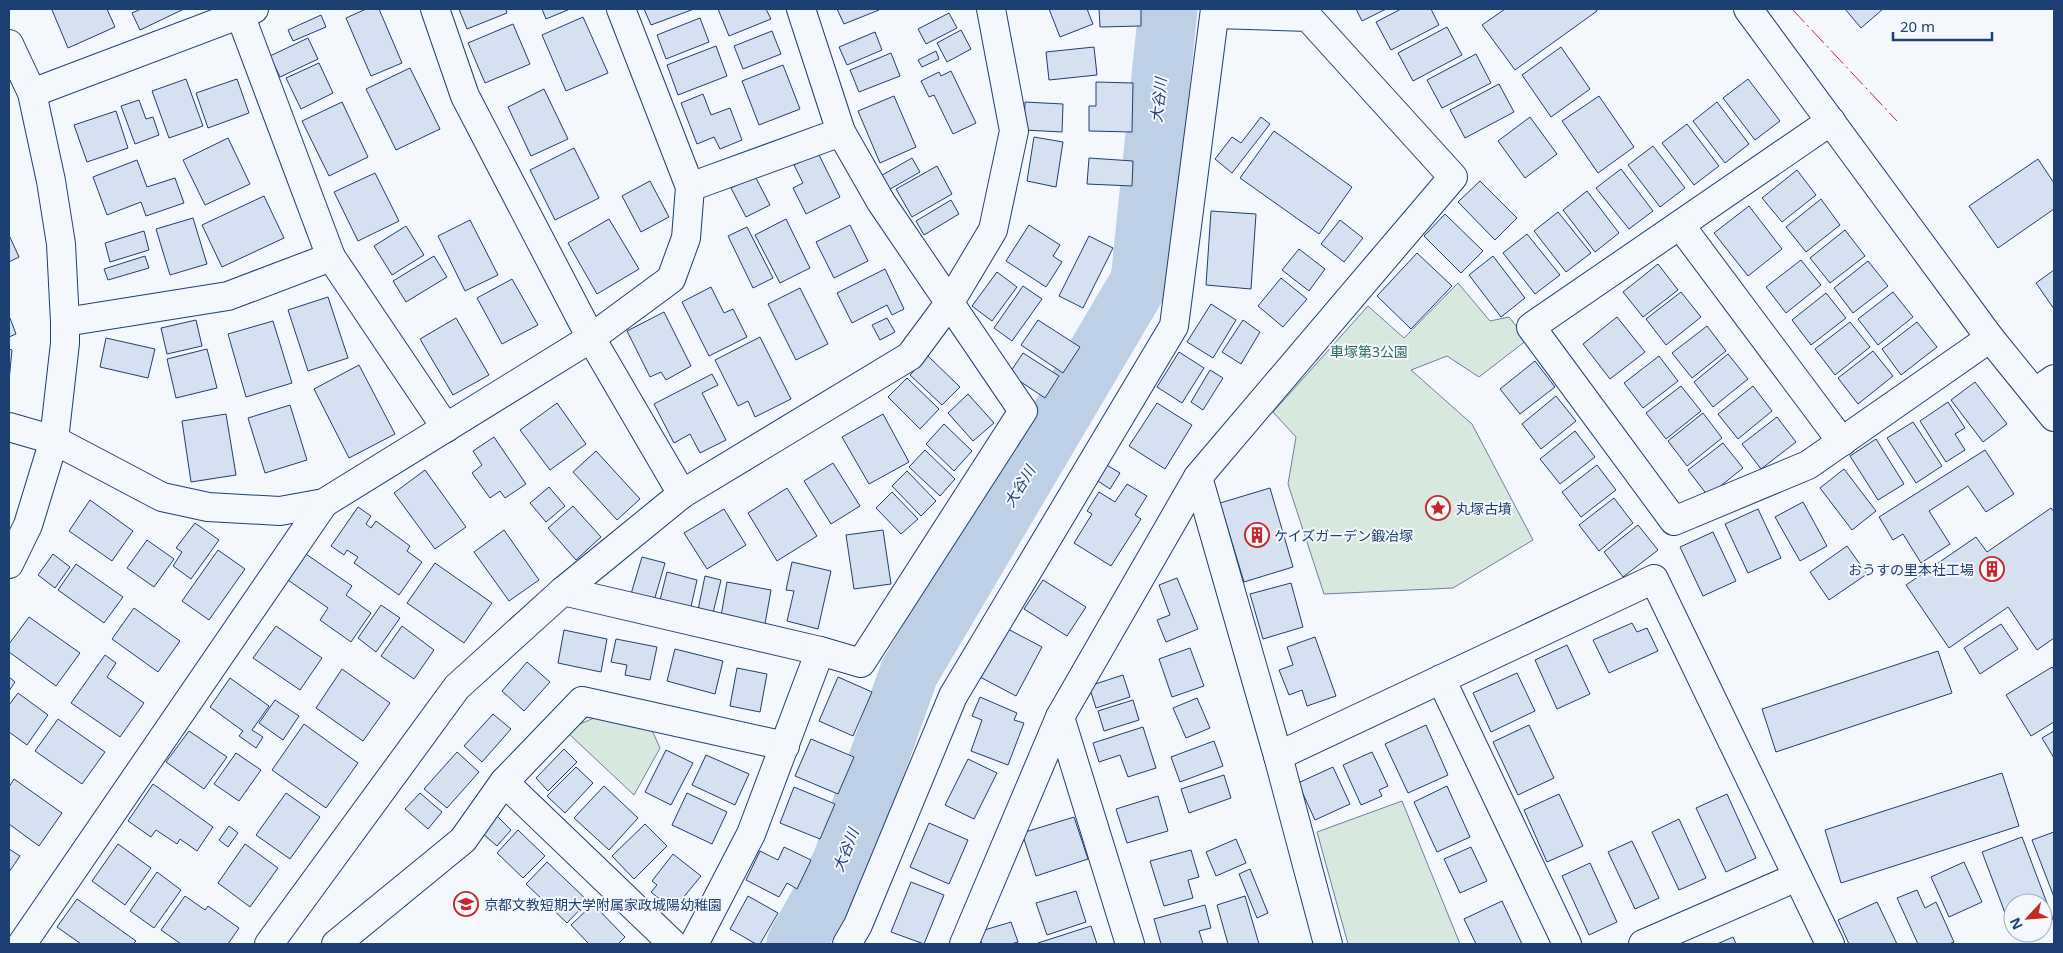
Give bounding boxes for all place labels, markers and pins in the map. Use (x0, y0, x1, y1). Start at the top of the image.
place icon: 丸塚古墳 (1425, 495, 1451, 521)
place label: 丸塚古墳 (1456, 499, 1512, 518)
building icon: ケイズガーデン鍛冶塚 (1244, 522, 1270, 548)
place label: ケイズガーデン鍛冶塚 (1274, 526, 1413, 545)
building icon: おうすの里本社工場 (1979, 556, 2005, 582)
place label: おうすの里本社工場 (1848, 560, 1974, 579)
school or university icon: 京都文教短期大学附属家政城陽幼稚園 (453, 891, 479, 917)
place label: 京都文教短期大学附属家政城陽幼稚園 (484, 895, 722, 914)

